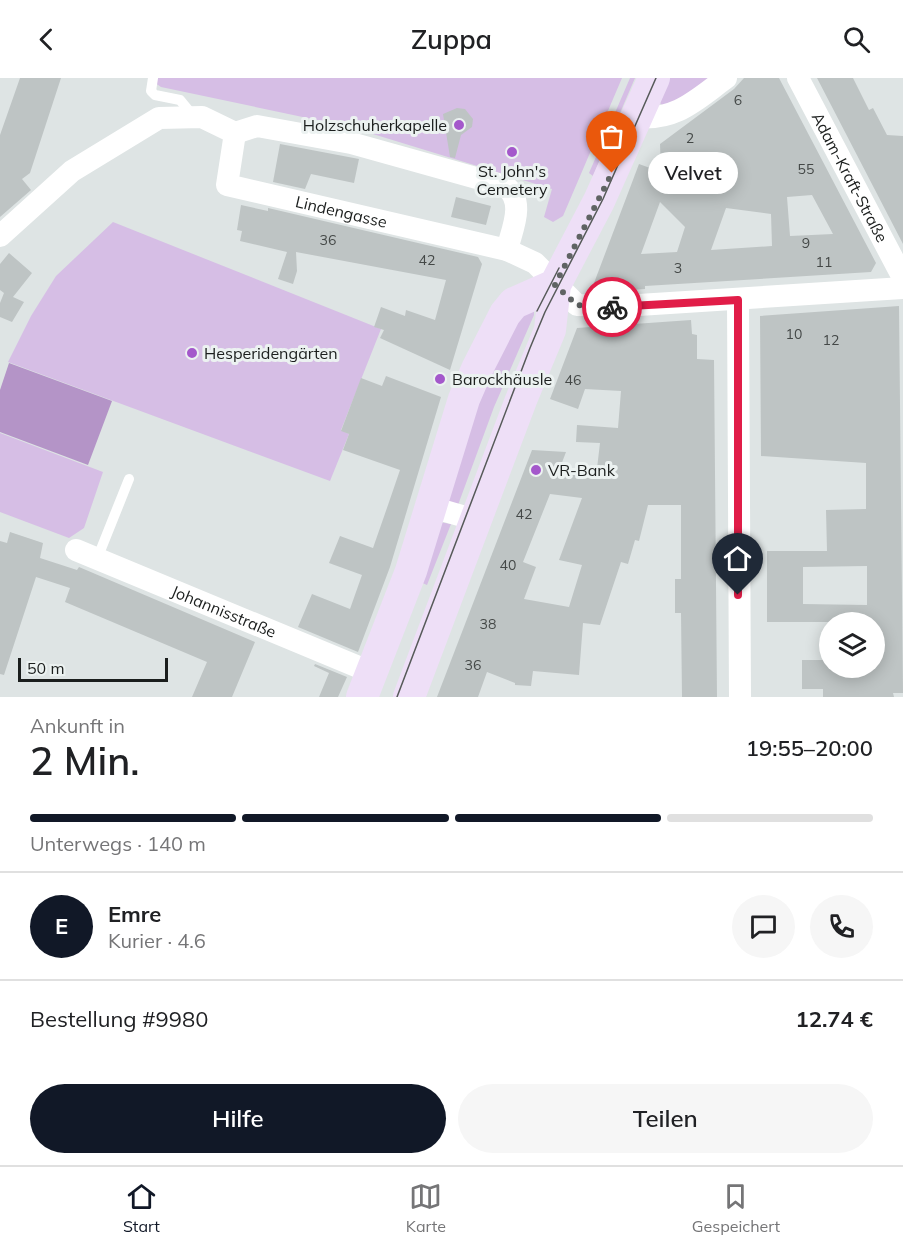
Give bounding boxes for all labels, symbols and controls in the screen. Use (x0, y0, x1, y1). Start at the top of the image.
text: Zuppa (411, 22, 492, 56)
icon: back (30, 23, 63, 56)
icon: search (840, 23, 873, 56)
house number: 6 (734, 91, 742, 109)
street label: Adam-Kraft-Straße (808, 109, 892, 246)
pin (586, 111, 637, 173)
place label: Holzschuherkapelle (303, 115, 447, 135)
marker: Holzschuherkapelle (452, 118, 466, 132)
icon: bag (595, 120, 628, 153)
house number: 2 (686, 129, 694, 147)
marker: St. John's Cemetery (505, 145, 519, 159)
callout: Velvet (648, 152, 738, 194)
text: Velvet (664, 160, 722, 185)
house number: 55 (798, 160, 814, 178)
place label: St. John's Cemetery (477, 161, 548, 199)
street label: Lindengasse (294, 191, 389, 232)
house number: 36 (320, 231, 336, 249)
house number: 9 (802, 234, 810, 252)
house number: 42 (419, 251, 435, 269)
house number: 11 (816, 253, 832, 271)
house number: 3 (674, 259, 682, 277)
courier (582, 277, 642, 337)
icon: bike (596, 291, 629, 324)
house number: 10 (786, 325, 802, 343)
house number: 12 (823, 331, 839, 349)
place label: Hesperidengärten (204, 343, 338, 363)
marker: Hesperidengärten (185, 346, 199, 360)
place label: Barockhäusle (452, 369, 552, 389)
house number: 46 (565, 371, 581, 389)
marker: Barockhäusle (433, 372, 447, 386)
place label: VR-Bank (548, 460, 616, 480)
marker: VR-Bank (529, 463, 543, 477)
house number: 42 (516, 505, 532, 523)
pin (712, 533, 763, 595)
icon: home (721, 542, 754, 575)
house number: 40 (500, 556, 516, 574)
street label: Johannisstraße (168, 581, 279, 642)
map controls (819, 612, 885, 678)
button: layers (819, 612, 885, 678)
house number: 38 (480, 615, 496, 633)
scale bar (18, 655, 168, 682)
house number: 36 (465, 656, 481, 674)
text: 50 m (27, 658, 64, 678)
text: Ankunft in (30, 713, 125, 738)
text: 19:55–20:00 (746, 734, 873, 762)
text: 2 Min. (30, 736, 140, 785)
text: Unterwegs · 140 m (30, 831, 206, 856)
button: chat (732, 895, 795, 958)
button: phone (810, 895, 873, 958)
text: Emre (108, 900, 161, 928)
text: E (55, 912, 68, 940)
text: Kurier · 4.6 (108, 928, 206, 953)
text: Bestellung #9980 (30, 1005, 208, 1033)
text: 12.74 € (796, 1005, 873, 1033)
button: Hilfe (30, 1084, 446, 1153)
button: Teilen (458, 1084, 873, 1153)
tab: Start (123, 1180, 160, 1236)
tab: Karte (406, 1180, 446, 1236)
tab: Gespeichert (692, 1180, 780, 1236)

